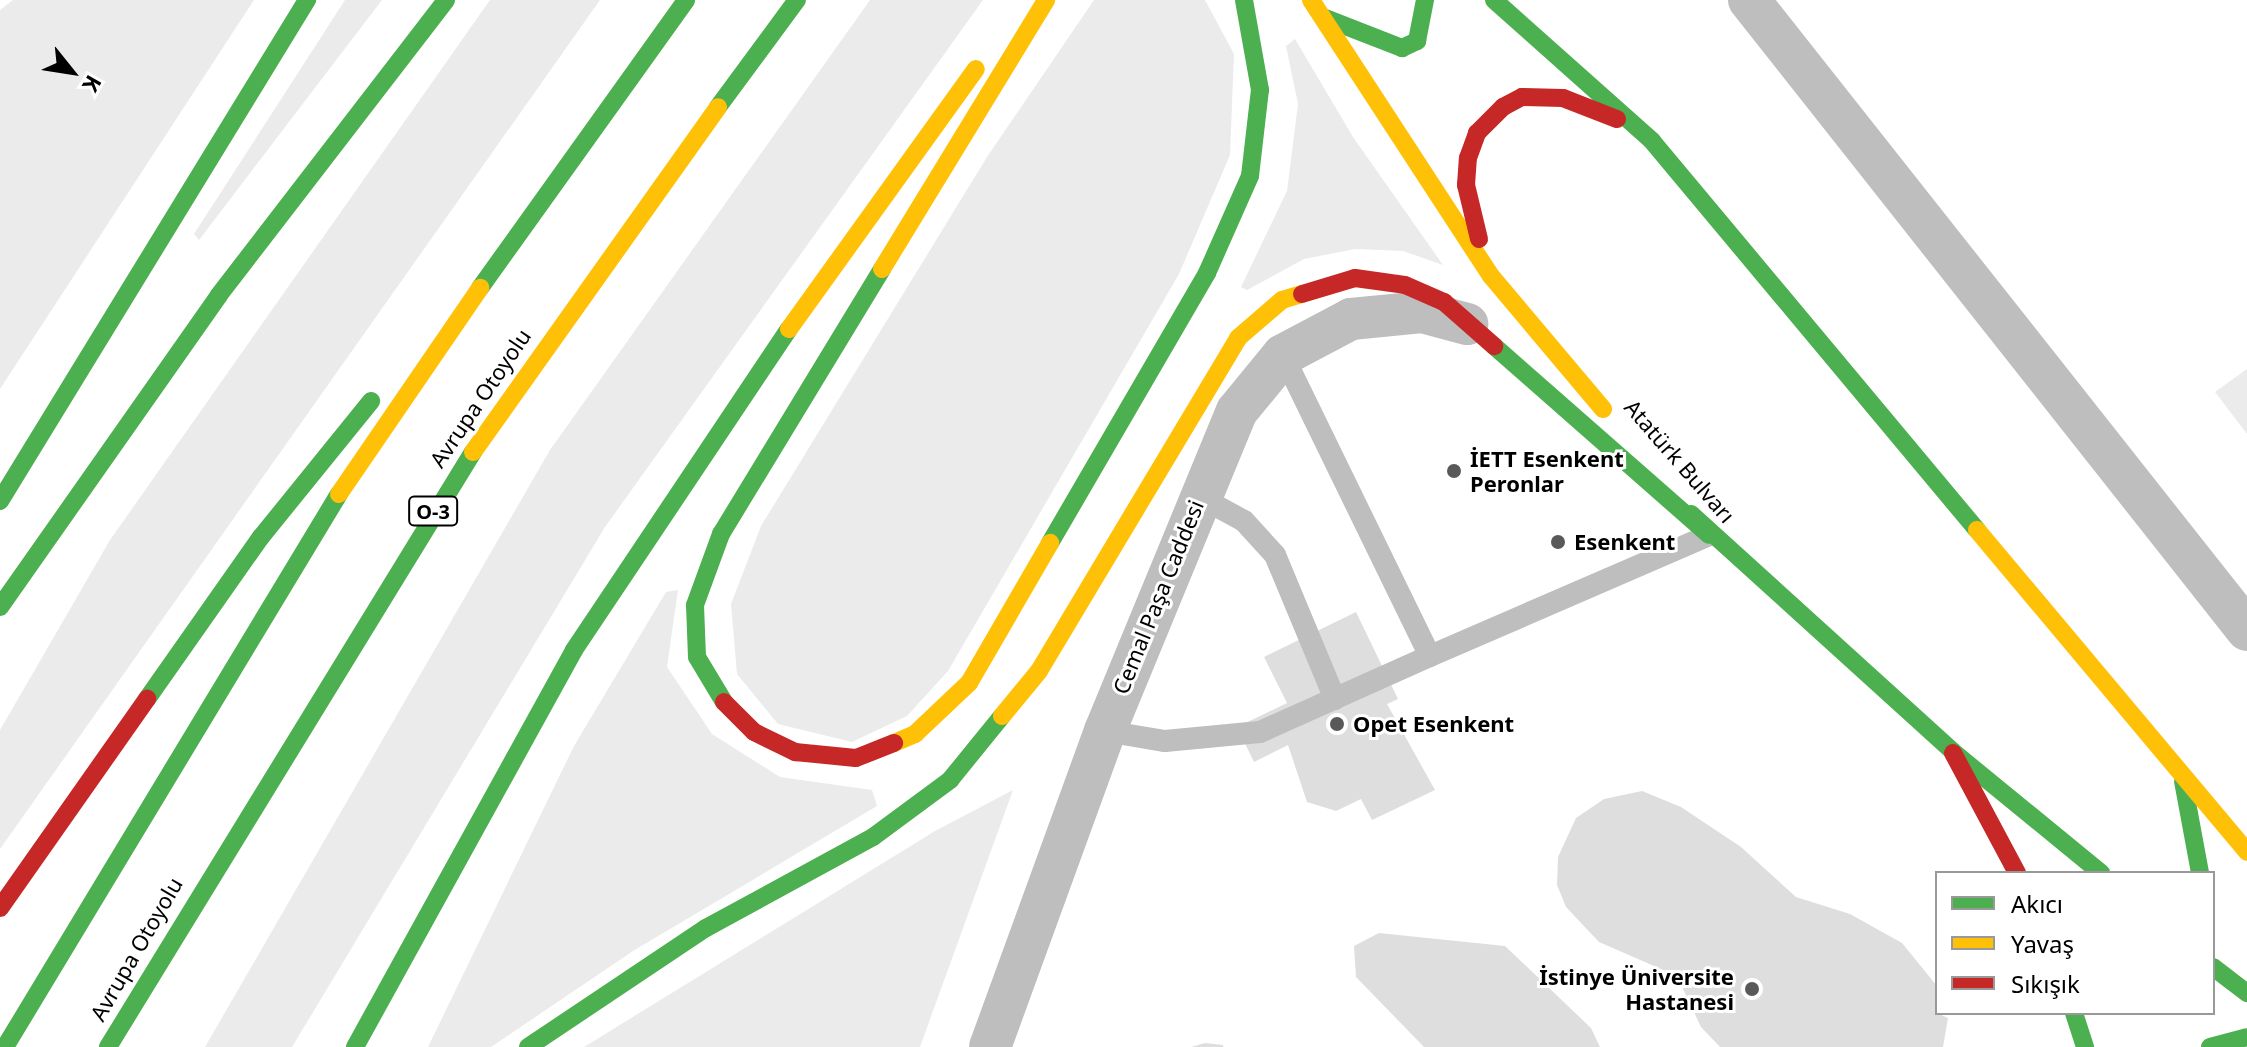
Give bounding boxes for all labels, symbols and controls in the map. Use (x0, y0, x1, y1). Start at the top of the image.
north arrow (32, 32, 112, 112)
text: K (76, 70, 109, 98)
street label: Avrupa Otoyolu (424, 324, 536, 472)
street label: Atatürk Bulvarı (1619, 394, 1741, 528)
place label: İETT Esenkent Peronlar (1470, 445, 1624, 496)
marker: İETT Esenkent Peronlar (1445, 462, 1463, 480)
road number: O-3 (407, 495, 459, 527)
street label: Cemal Paşa Caddesi (1107, 496, 1209, 698)
place label: Esenkent (1574, 529, 1675, 555)
marker: Esenkent (1549, 533, 1567, 551)
place label: Opet Esenkent (1353, 711, 1514, 737)
marker: Opet Esenkent (1328, 715, 1346, 733)
legend (1935, 871, 2215, 1015)
street label: Avrupa Otoyolu (84, 873, 188, 1025)
text: Akıcı (2011, 887, 2063, 920)
text: Yavaş (2011, 927, 2074, 960)
place label: İstinye Üniversite Hastanesi (1539, 963, 1734, 1014)
text: Sıkışık (2011, 967, 2080, 1000)
marker: İstinye Üniversite Hastanesi (1741, 978, 1763, 1000)

